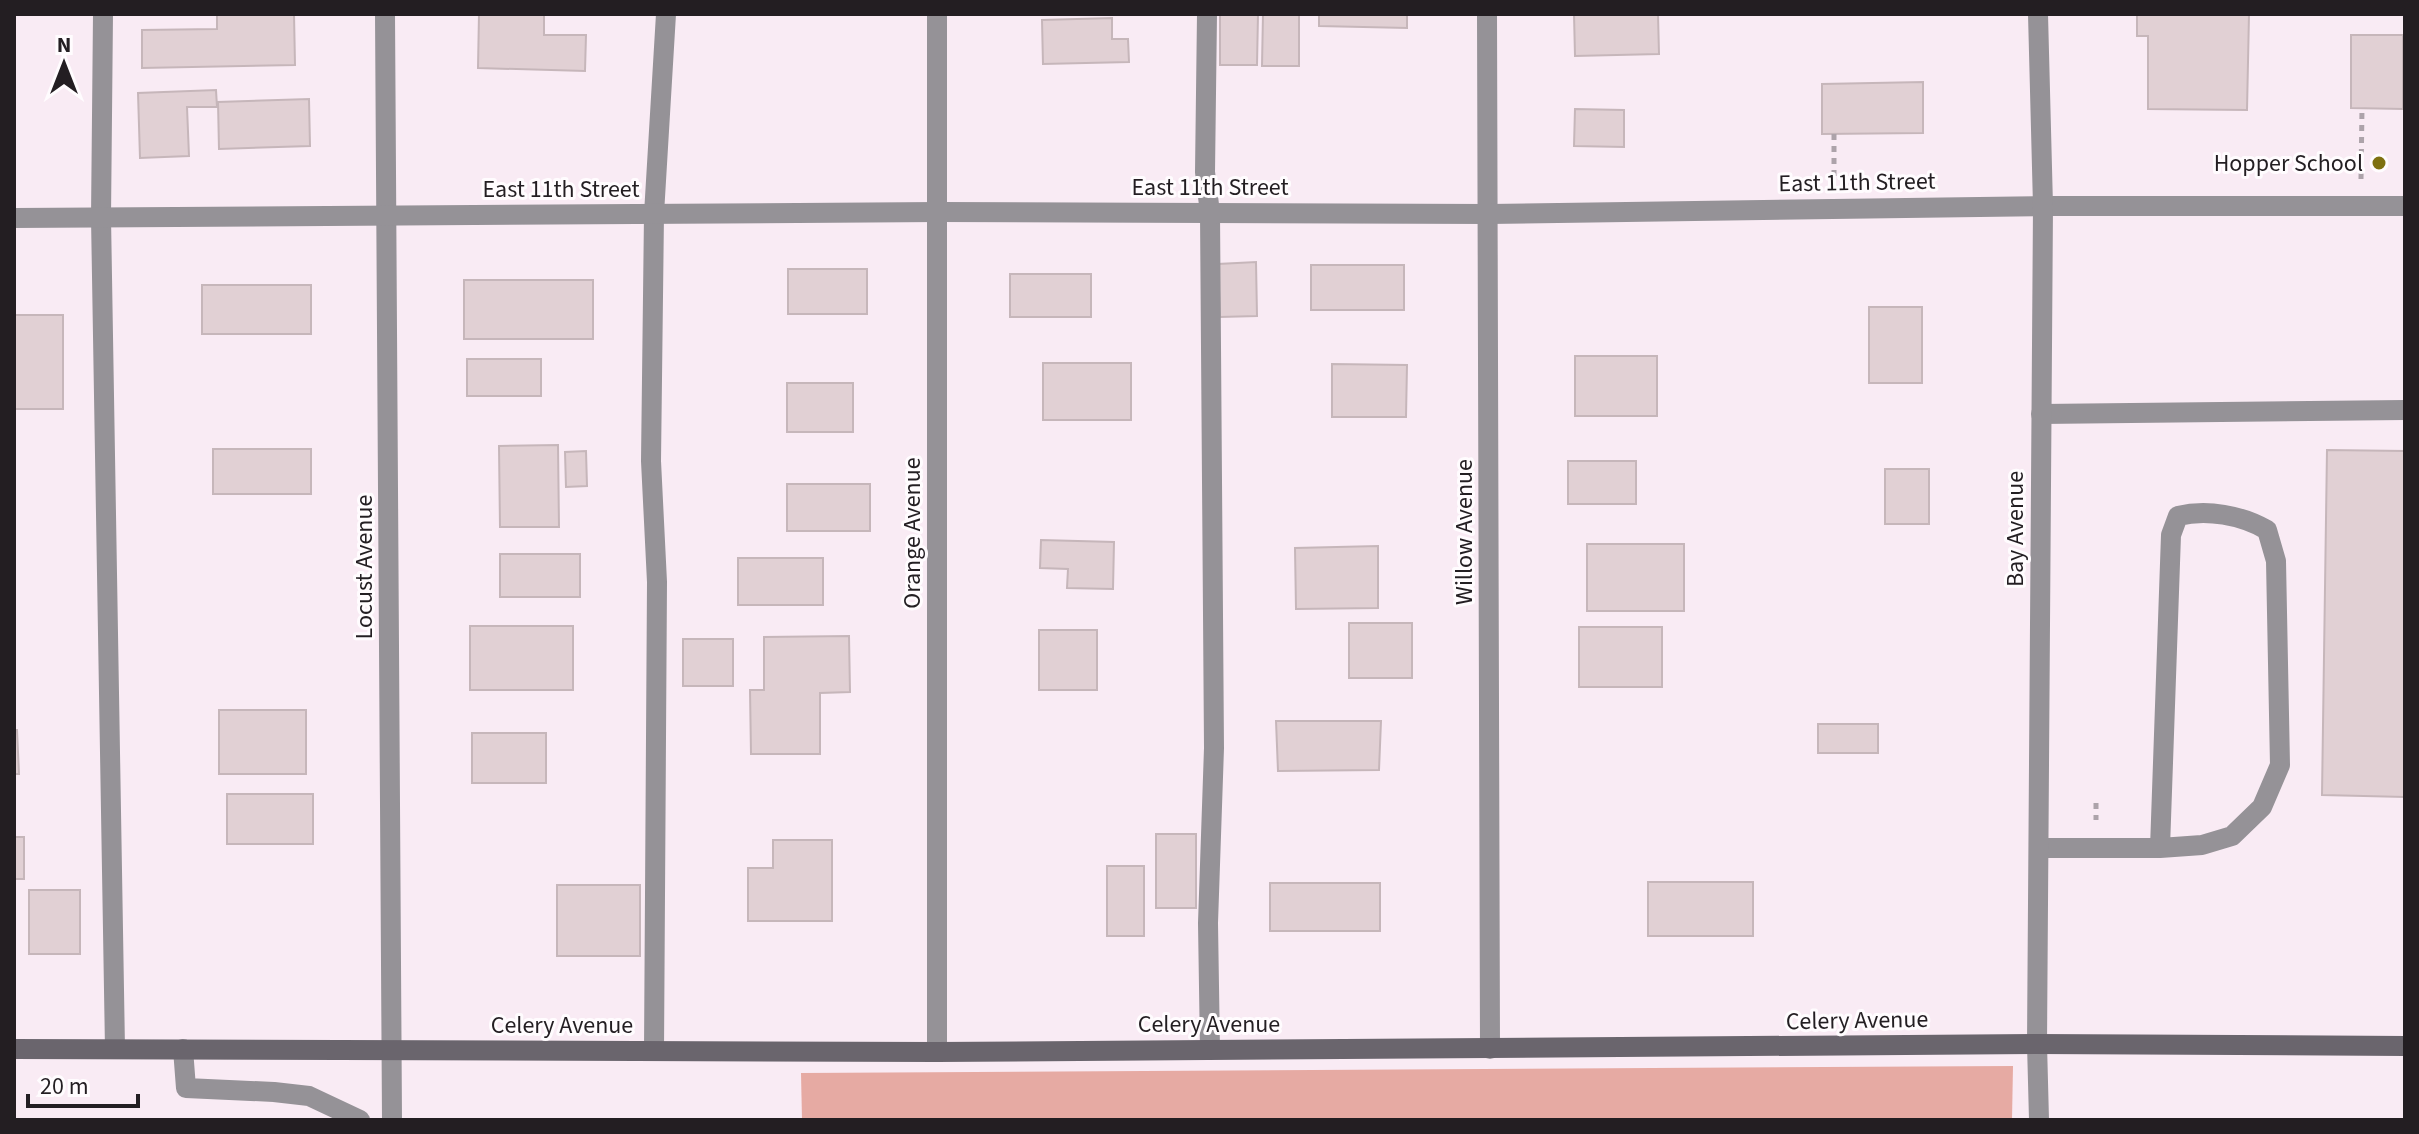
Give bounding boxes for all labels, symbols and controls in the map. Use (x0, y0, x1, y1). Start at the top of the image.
north arrow (24, 24, 104, 104)
text: N (57, 29, 71, 61)
place label: Hopper School (2214, 146, 2363, 181)
marker: Hopper School (2370, 154, 2388, 172)
street label: East 11th Street (1778, 164, 1936, 201)
street label: East 11th Street (1131, 170, 1289, 205)
street label: East 11th Street (482, 172, 640, 207)
street label: Orange Avenue (895, 457, 930, 609)
street label: Willow Avenue (1447, 459, 1482, 605)
street label: Bay Avenue (1998, 471, 2033, 587)
street label: Locust Avenue (347, 495, 382, 639)
street label: Celery Avenue (1785, 1002, 1929, 1039)
street label: Celery Avenue (1138, 1007, 1280, 1042)
street label: Celery Avenue (491, 1008, 633, 1043)
scale bar (28, 1058, 138, 1108)
text: 20 m (40, 1069, 89, 1104)

